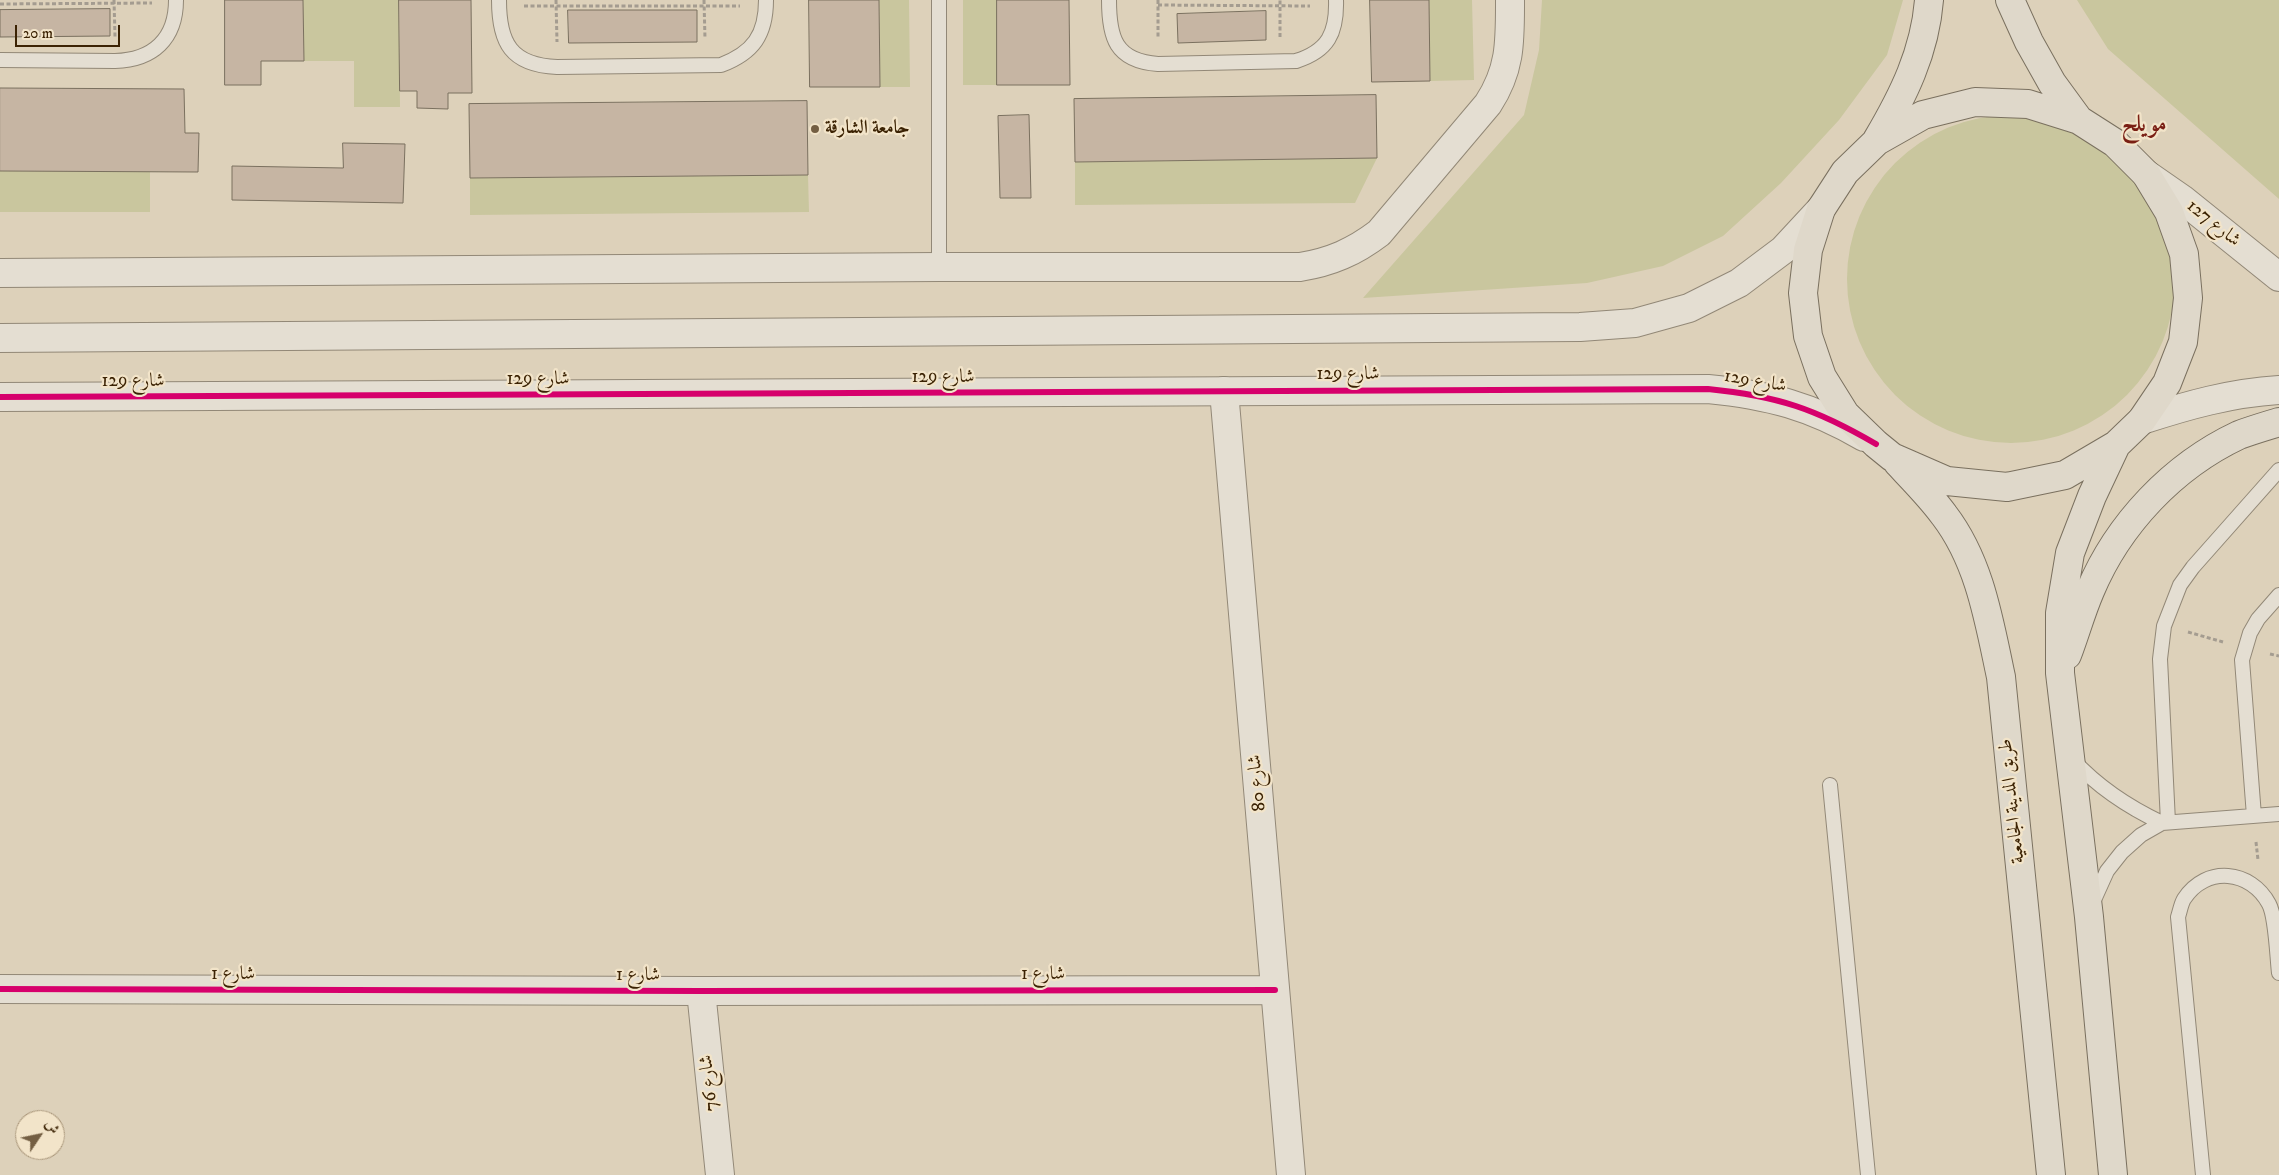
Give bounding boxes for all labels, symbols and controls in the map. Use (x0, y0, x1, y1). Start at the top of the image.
scale bar (18, 15, 122, 47)
text: 20 m (23, 24, 53, 43)
district label: مويلح (2121, 112, 2167, 140)
place label: جامعة الشارقة (825, 118, 909, 140)
marker: جامعة الشارقة (809, 123, 821, 135)
street label: شارع 127 (2181, 195, 2245, 253)
street label: شارع 129 (1317, 364, 1379, 386)
street label: شارع 129 (1722, 365, 1788, 399)
street label: شارع 129 (912, 367, 974, 389)
street label: شارع 129 (507, 369, 569, 391)
street label: شارع 129 (102, 371, 164, 393)
street label: طريق المدينة الجامعية (1995, 737, 2031, 865)
street label: شارع 80 (1244, 754, 1272, 812)
street label: شارع 1 (211, 964, 255, 986)
street label: شارع 1 (1021, 964, 1065, 986)
street label: شارع 1 (616, 965, 660, 987)
street label: شارع 76 (696, 1054, 724, 1112)
north arrow (15, 1110, 65, 1160)
text: ش (40, 1116, 63, 1138)

